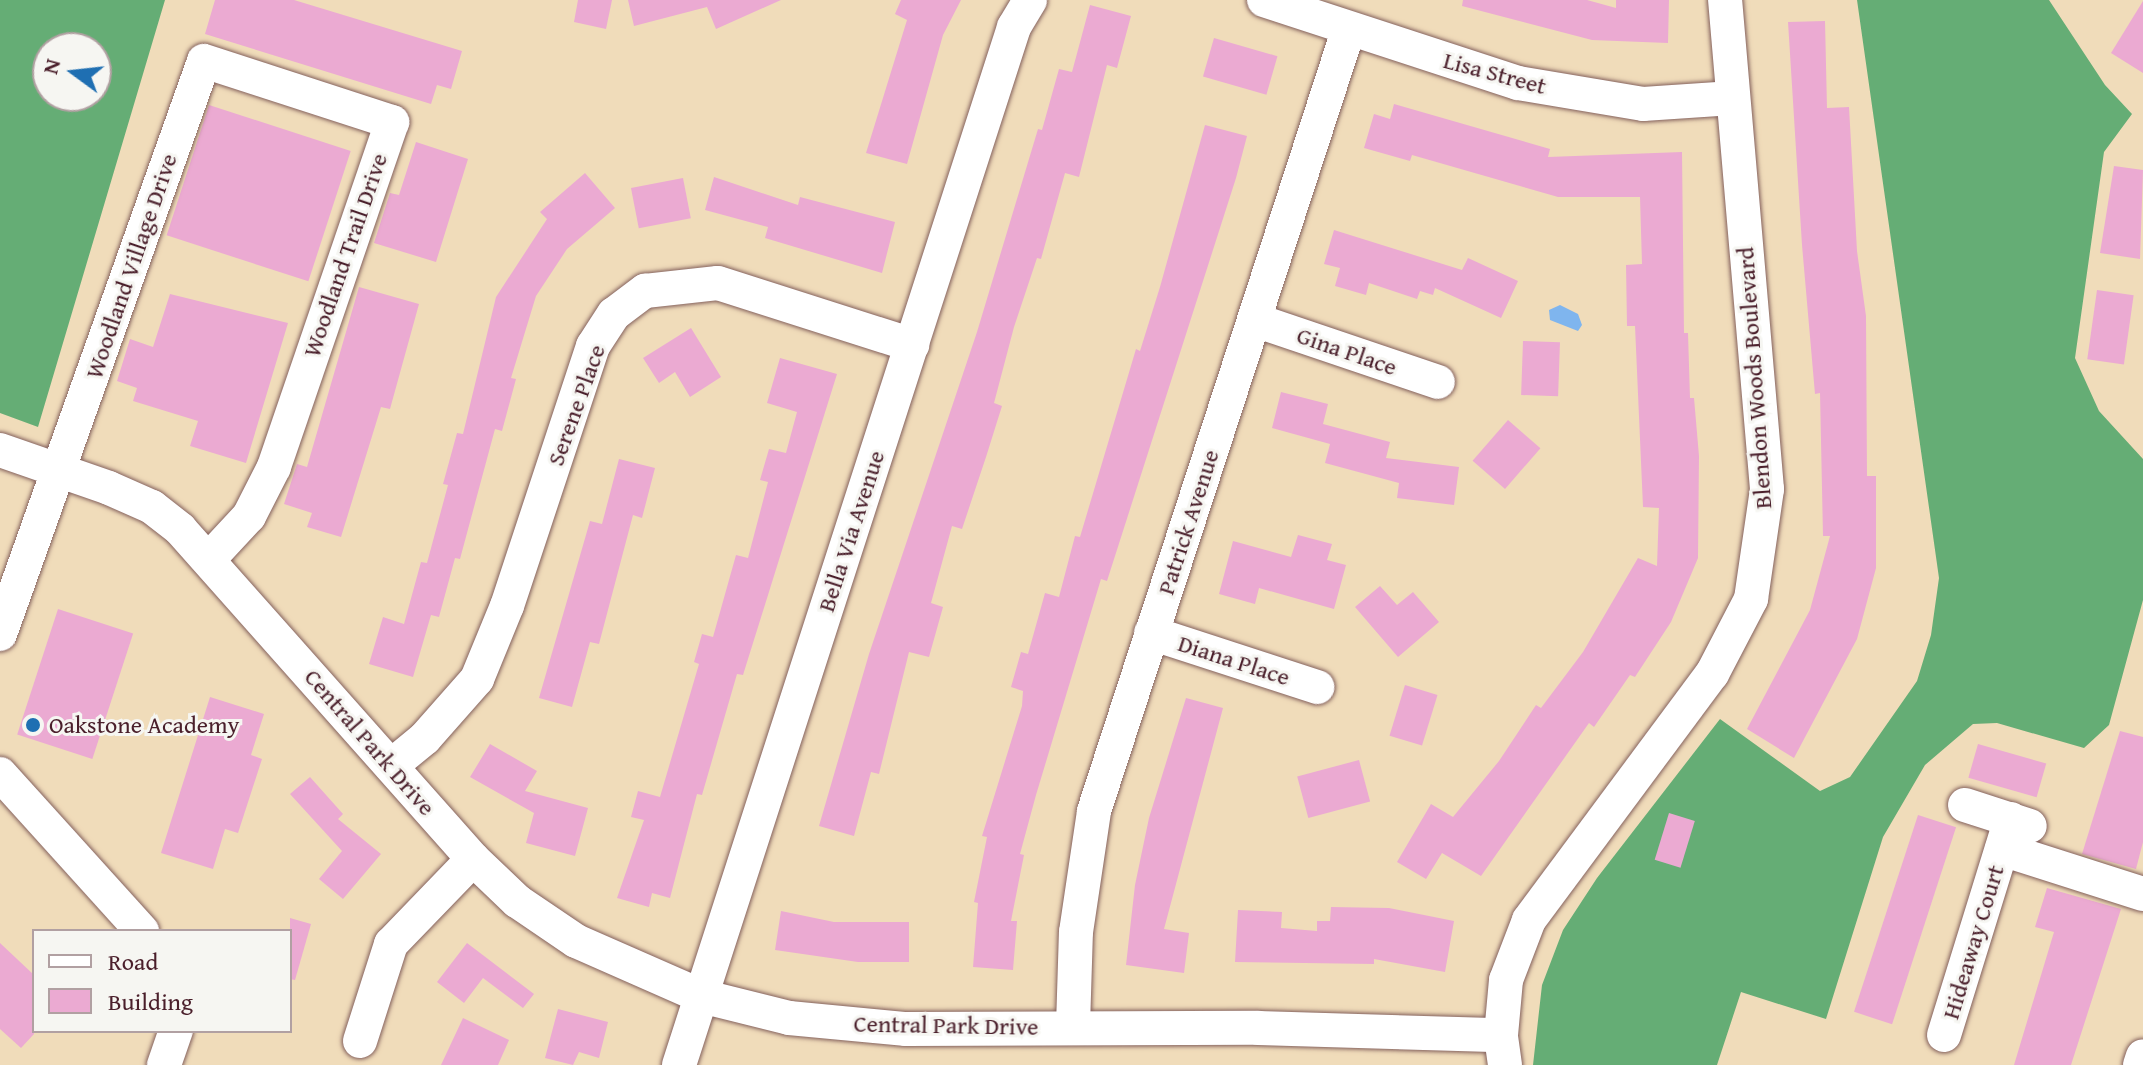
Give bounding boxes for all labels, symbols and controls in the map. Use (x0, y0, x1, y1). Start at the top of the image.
north arrow (32, 32, 112, 112)
street label: Lisa Street (1440, 45, 1550, 101)
text: N (33, 55, 68, 78)
street label: Woodland Trail Drive (297, 149, 393, 361)
street label: Woodland Village Drive (79, 150, 183, 382)
street label: Blendon Woods Boulevard (1730, 246, 1778, 510)
street label: Gina Place (1293, 320, 1401, 382)
street label: Serene Place (541, 341, 611, 469)
street label: Patrick Avenue (1151, 446, 1225, 598)
street label: Bella Via Avenue (811, 447, 891, 615)
street label: Diana Place (1175, 628, 1293, 692)
street label: Central Park Drive (299, 663, 441, 821)
place label: Oakstone Academy (49, 711, 240, 739)
marker: Oakstone Academy (24, 716, 42, 734)
street label: Hideaway Court (1936, 861, 2010, 1023)
legend (32, 929, 292, 1033)
text: Road (108, 944, 158, 979)
text: Building (108, 984, 193, 1019)
street label: Central Park Drive (853, 1009, 1039, 1041)

